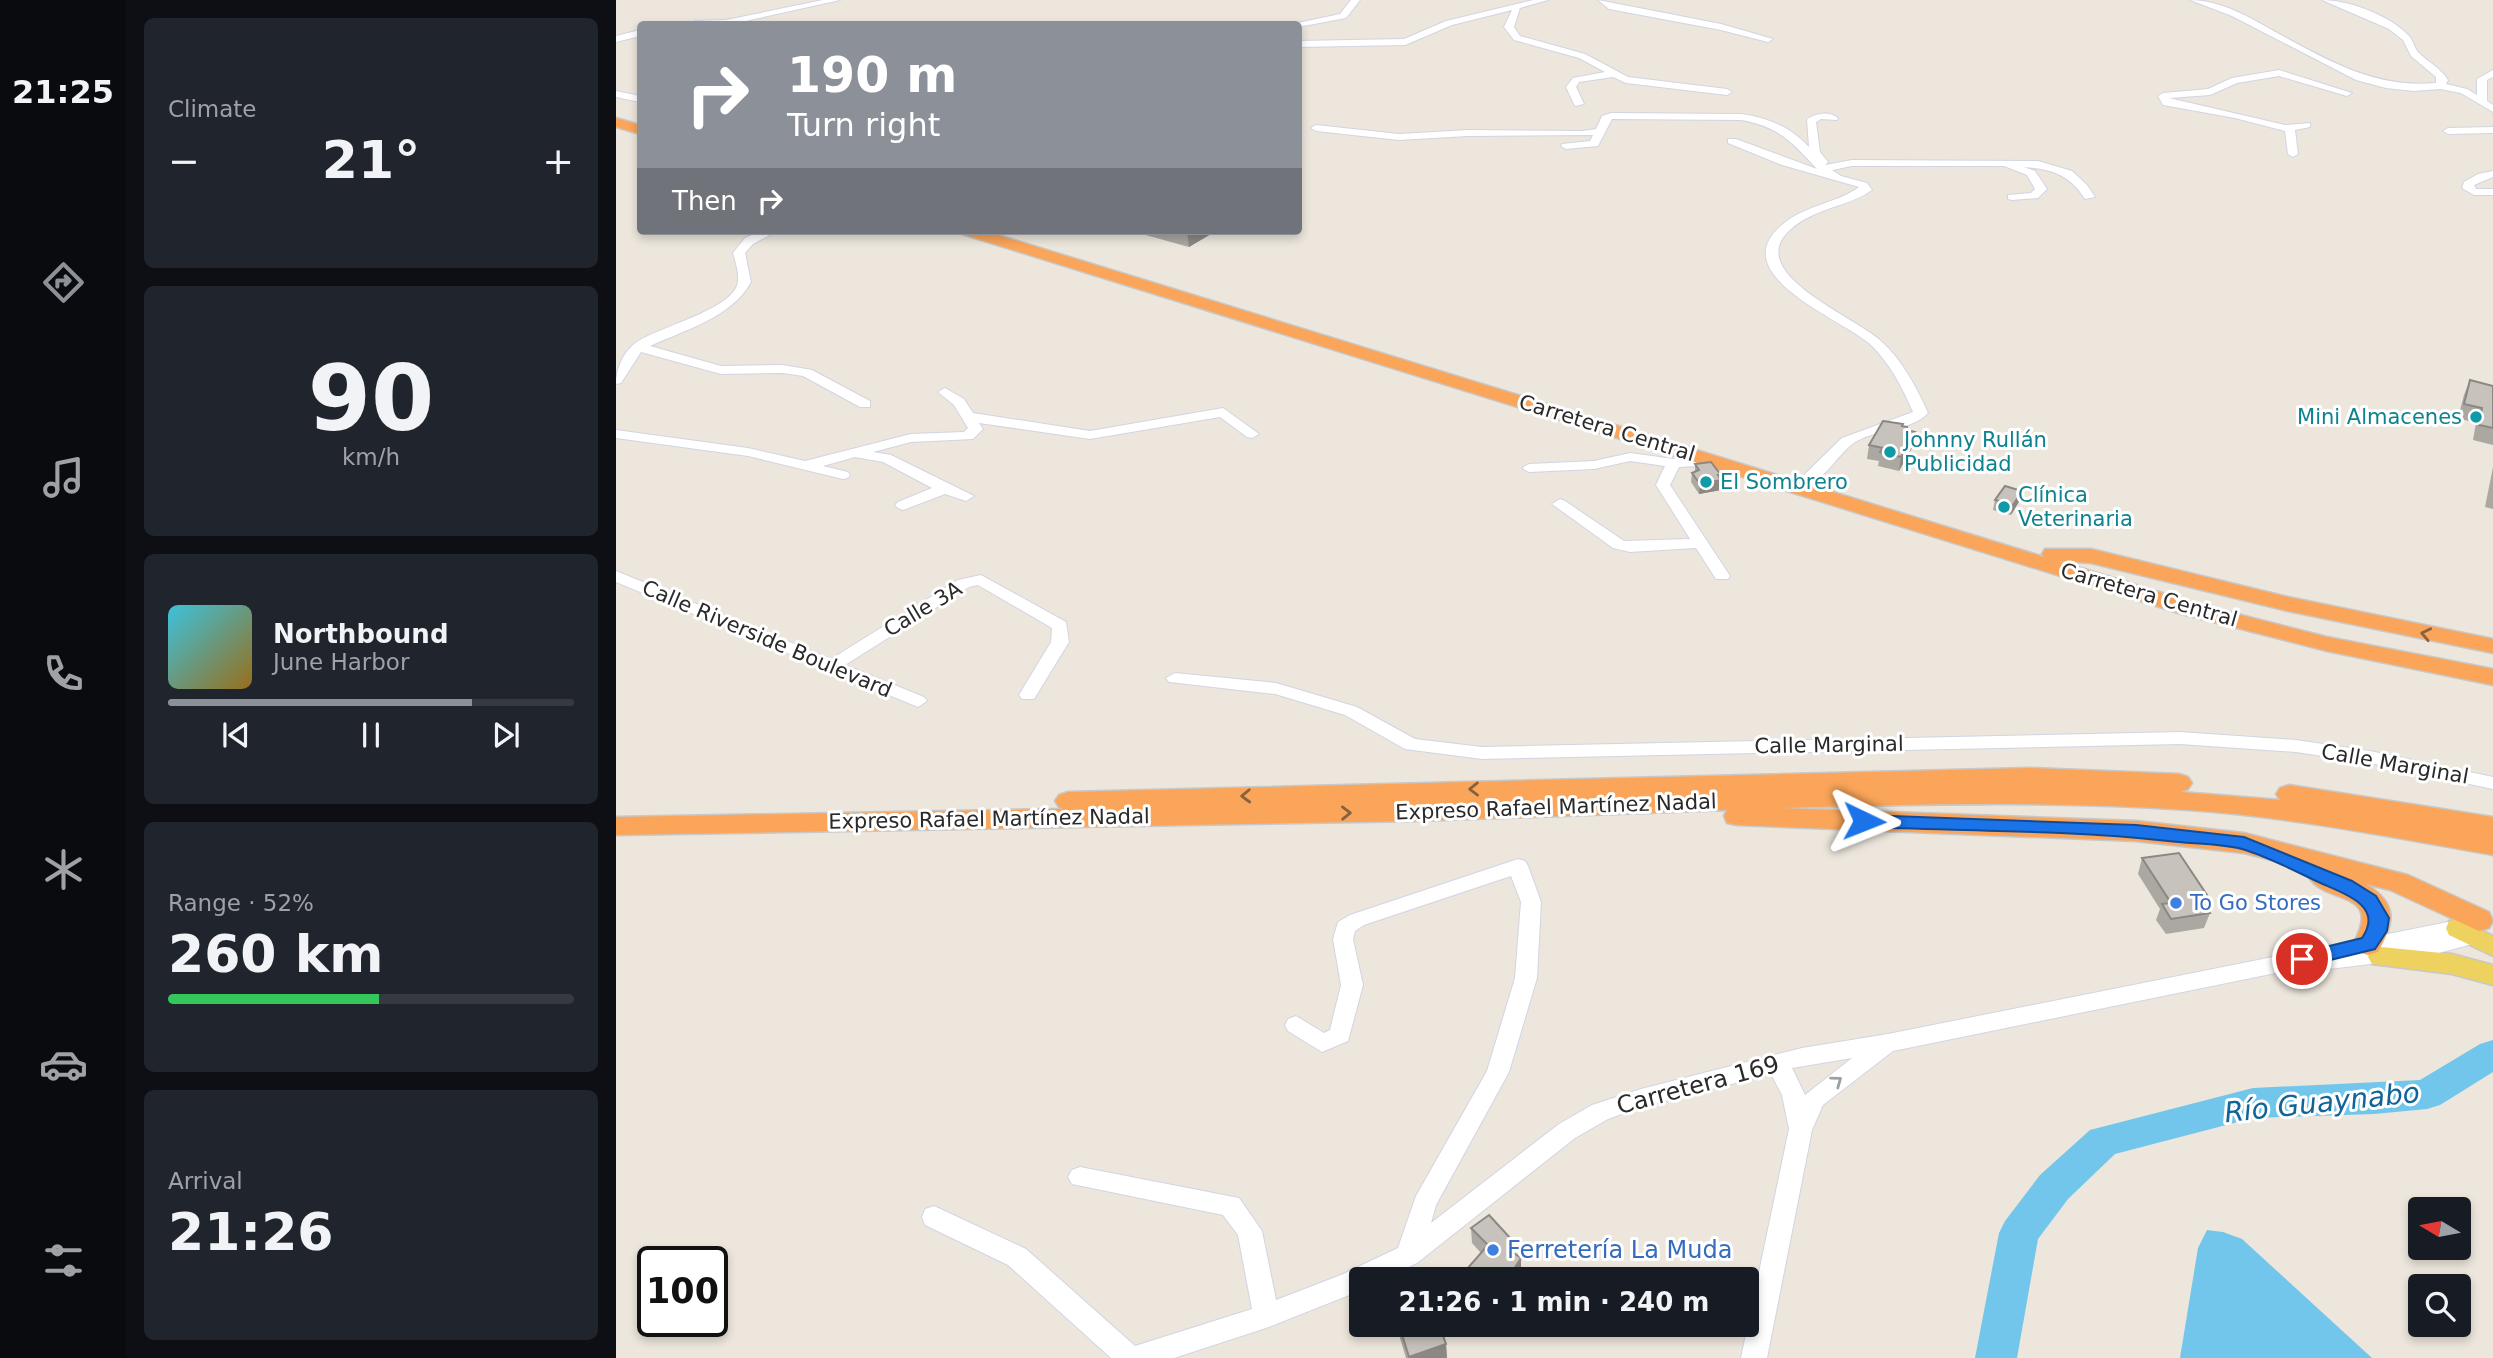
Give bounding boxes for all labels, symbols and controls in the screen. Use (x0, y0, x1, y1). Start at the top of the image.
text: 190 m (787, 47, 957, 104)
icon: right (672, 49, 763, 140)
text: 21:25 (12, 73, 114, 111)
text: Climate (168, 96, 257, 122)
text: Turn right (787, 106, 940, 144)
text: 21° (322, 130, 420, 190)
text: − (168, 139, 200, 183)
text: + (542, 139, 574, 183)
icon: right (751, 182, 789, 220)
text: Then (672, 186, 737, 216)
icon: directions (39, 258, 88, 307)
text: 90 (308, 346, 434, 451)
street label: Carretera Central (1516, 390, 1698, 466)
place label: Mini Almacenes (2297, 405, 2462, 429)
marker: Mini Almacenes (2468, 409, 2484, 425)
place label: Johnny Rullán Publicidad (1902, 428, 2047, 476)
text: km/h (342, 444, 400, 470)
marker: Johnny Rullán Publicidad (1882, 444, 1898, 460)
icon: music (39, 453, 88, 502)
place label: El Sombrero (1720, 470, 1848, 494)
marker: El Sombrero (1698, 474, 1714, 490)
place label: Clínica Veterinaria (2018, 483, 2133, 531)
marker: Clínica Veterinaria (1996, 499, 2012, 515)
street label: Carretera Central (2058, 558, 2240, 632)
street label: Calle Riverside Boulevard (638, 575, 896, 703)
street label: Calle 3A (880, 576, 967, 642)
text: Northbound (273, 619, 449, 649)
one-way arrow (2420, 627, 2432, 642)
icon: phone (39, 649, 88, 698)
text: June Harbor (273, 649, 409, 675)
icon: previous (217, 716, 255, 754)
icon: pause (352, 716, 390, 754)
icon: next (487, 716, 525, 754)
street label: Calle Marginal (1754, 732, 1904, 758)
street label: Calle Marginal (2319, 739, 2471, 789)
one-way arrow (1468, 781, 1479, 797)
position arrow (1827, 784, 1901, 858)
one-way arrow (1241, 788, 1252, 803)
street label: Expreso Rafael Martínez Nadal (1395, 789, 1717, 825)
street label: Expreso Rafael Martínez Nadal (828, 804, 1150, 834)
one-way arrow (1341, 805, 1351, 821)
icon: climate (39, 845, 88, 894)
text: Range · 52% (168, 890, 314, 916)
place label: To Go Stores (2189, 891, 2321, 915)
marker: To Go Stores (2168, 895, 2184, 911)
text: 260 km (168, 924, 383, 984)
pin (2272, 929, 2332, 989)
icon: arrive (2283, 940, 2321, 978)
icon: car (39, 1040, 88, 1089)
street label: Carretera 169 (1614, 1050, 1782, 1120)
one-way arrow (1829, 1076, 1842, 1089)
water label: Río Guaynabo (2223, 1076, 2421, 1129)
text: Arrival (168, 1168, 243, 1194)
north arrow (2408, 1197, 2471, 1260)
map controls (2408, 1197, 2471, 1337)
text: 21:26 (168, 1202, 334, 1262)
icon: filters (39, 1236, 88, 1285)
place label: Ferretería La Muda (1507, 1236, 1732, 1264)
marker: Ferretería La Muda (1485, 1242, 1501, 1258)
speed limit sign: 100 (637, 1246, 728, 1337)
button: search (2408, 1274, 2471, 1337)
text: 21:26 · 1 min · 240 m (1399, 1287, 1709, 1317)

